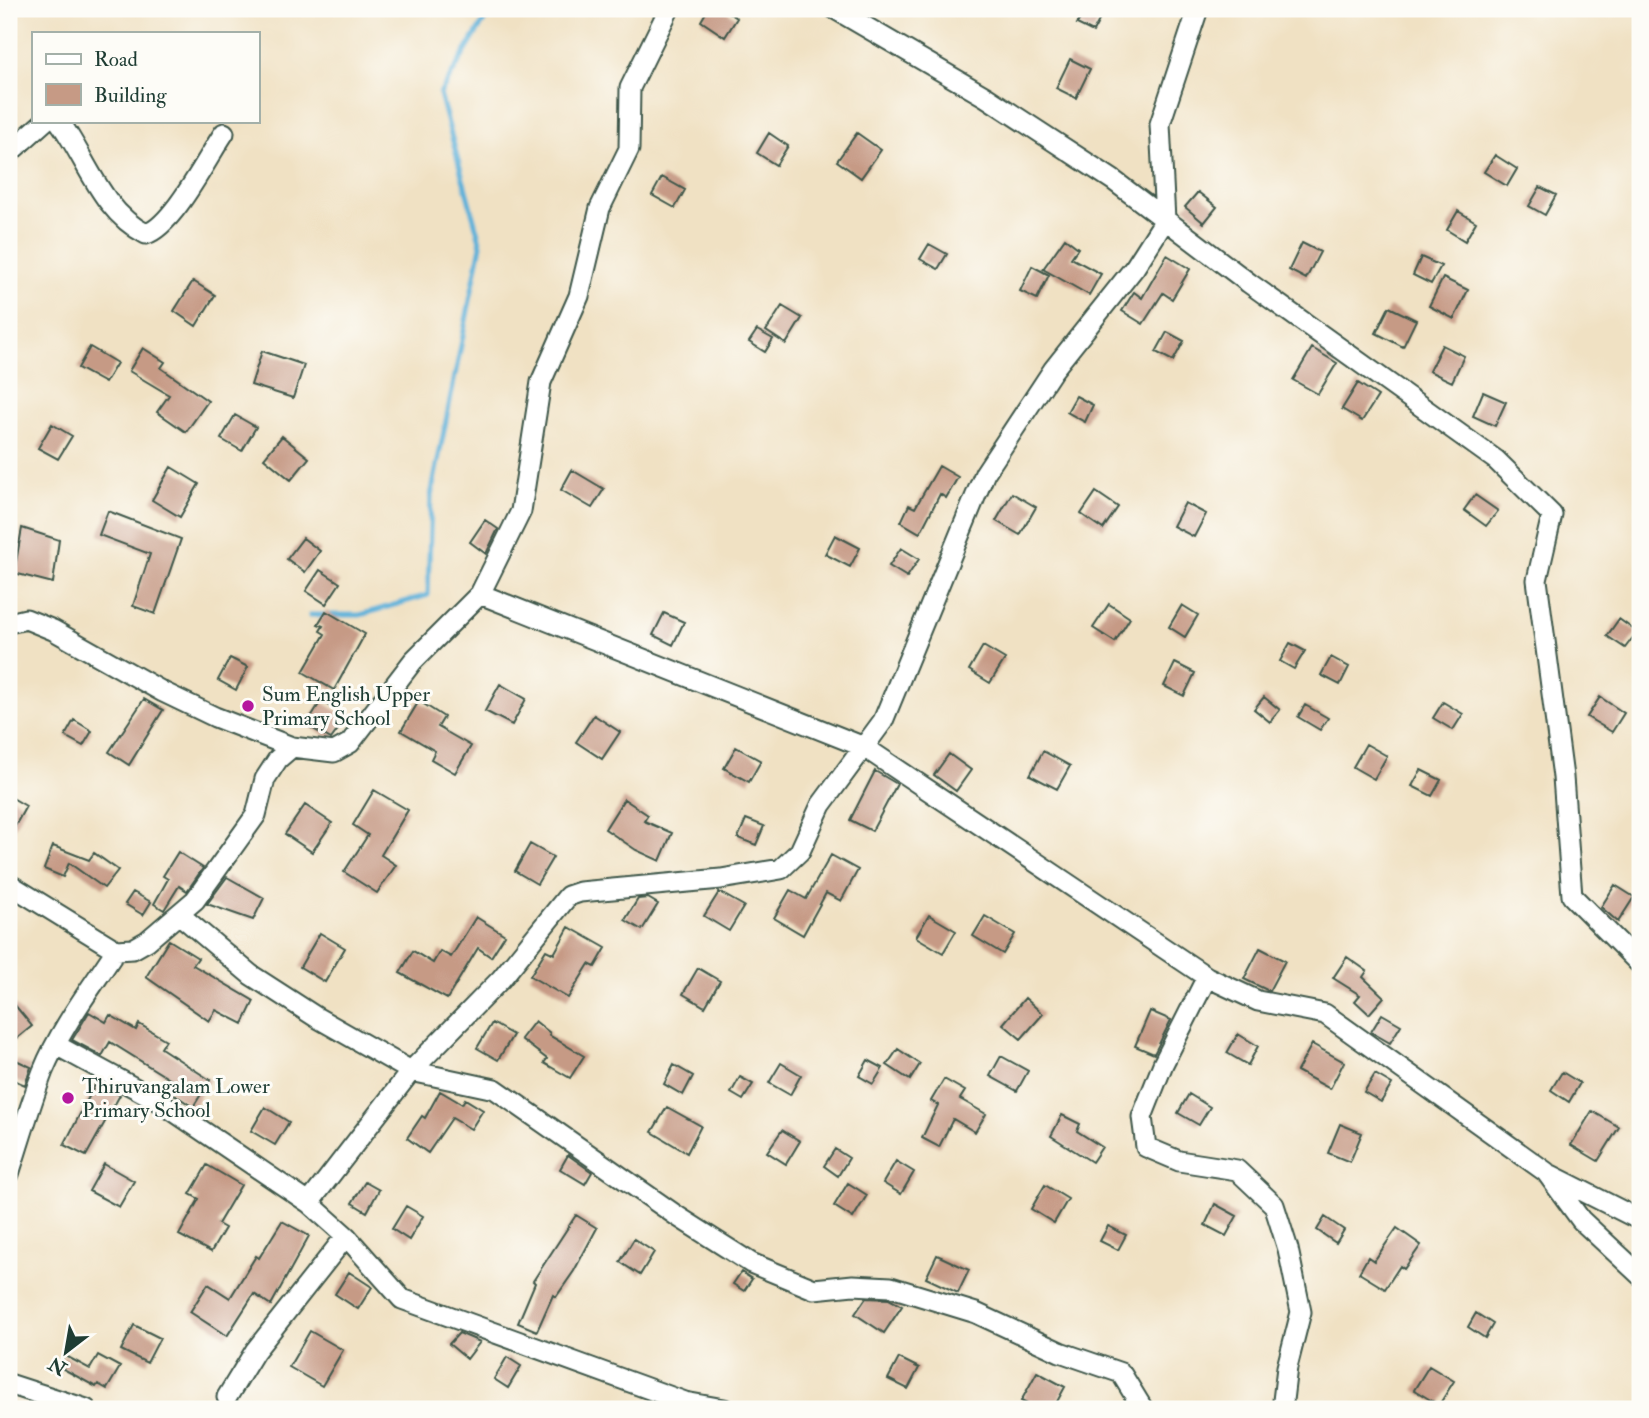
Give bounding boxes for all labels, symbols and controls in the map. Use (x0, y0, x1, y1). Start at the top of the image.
legend (32, 32, 259, 122)
text: Road (94, 46, 139, 73)
text: Building (94, 82, 167, 109)
place label: Sum English Upper Primary School (262, 681, 430, 732)
marker: Sum English Upper Primary School (240, 698, 256, 714)
place label: Thiruvangalam Lower Primary School (82, 1073, 270, 1124)
marker: Thiruvangalam Lower Primary School (60, 1090, 76, 1106)
north arrow (32, 1316, 102, 1386)
text: N (43, 1351, 72, 1381)

